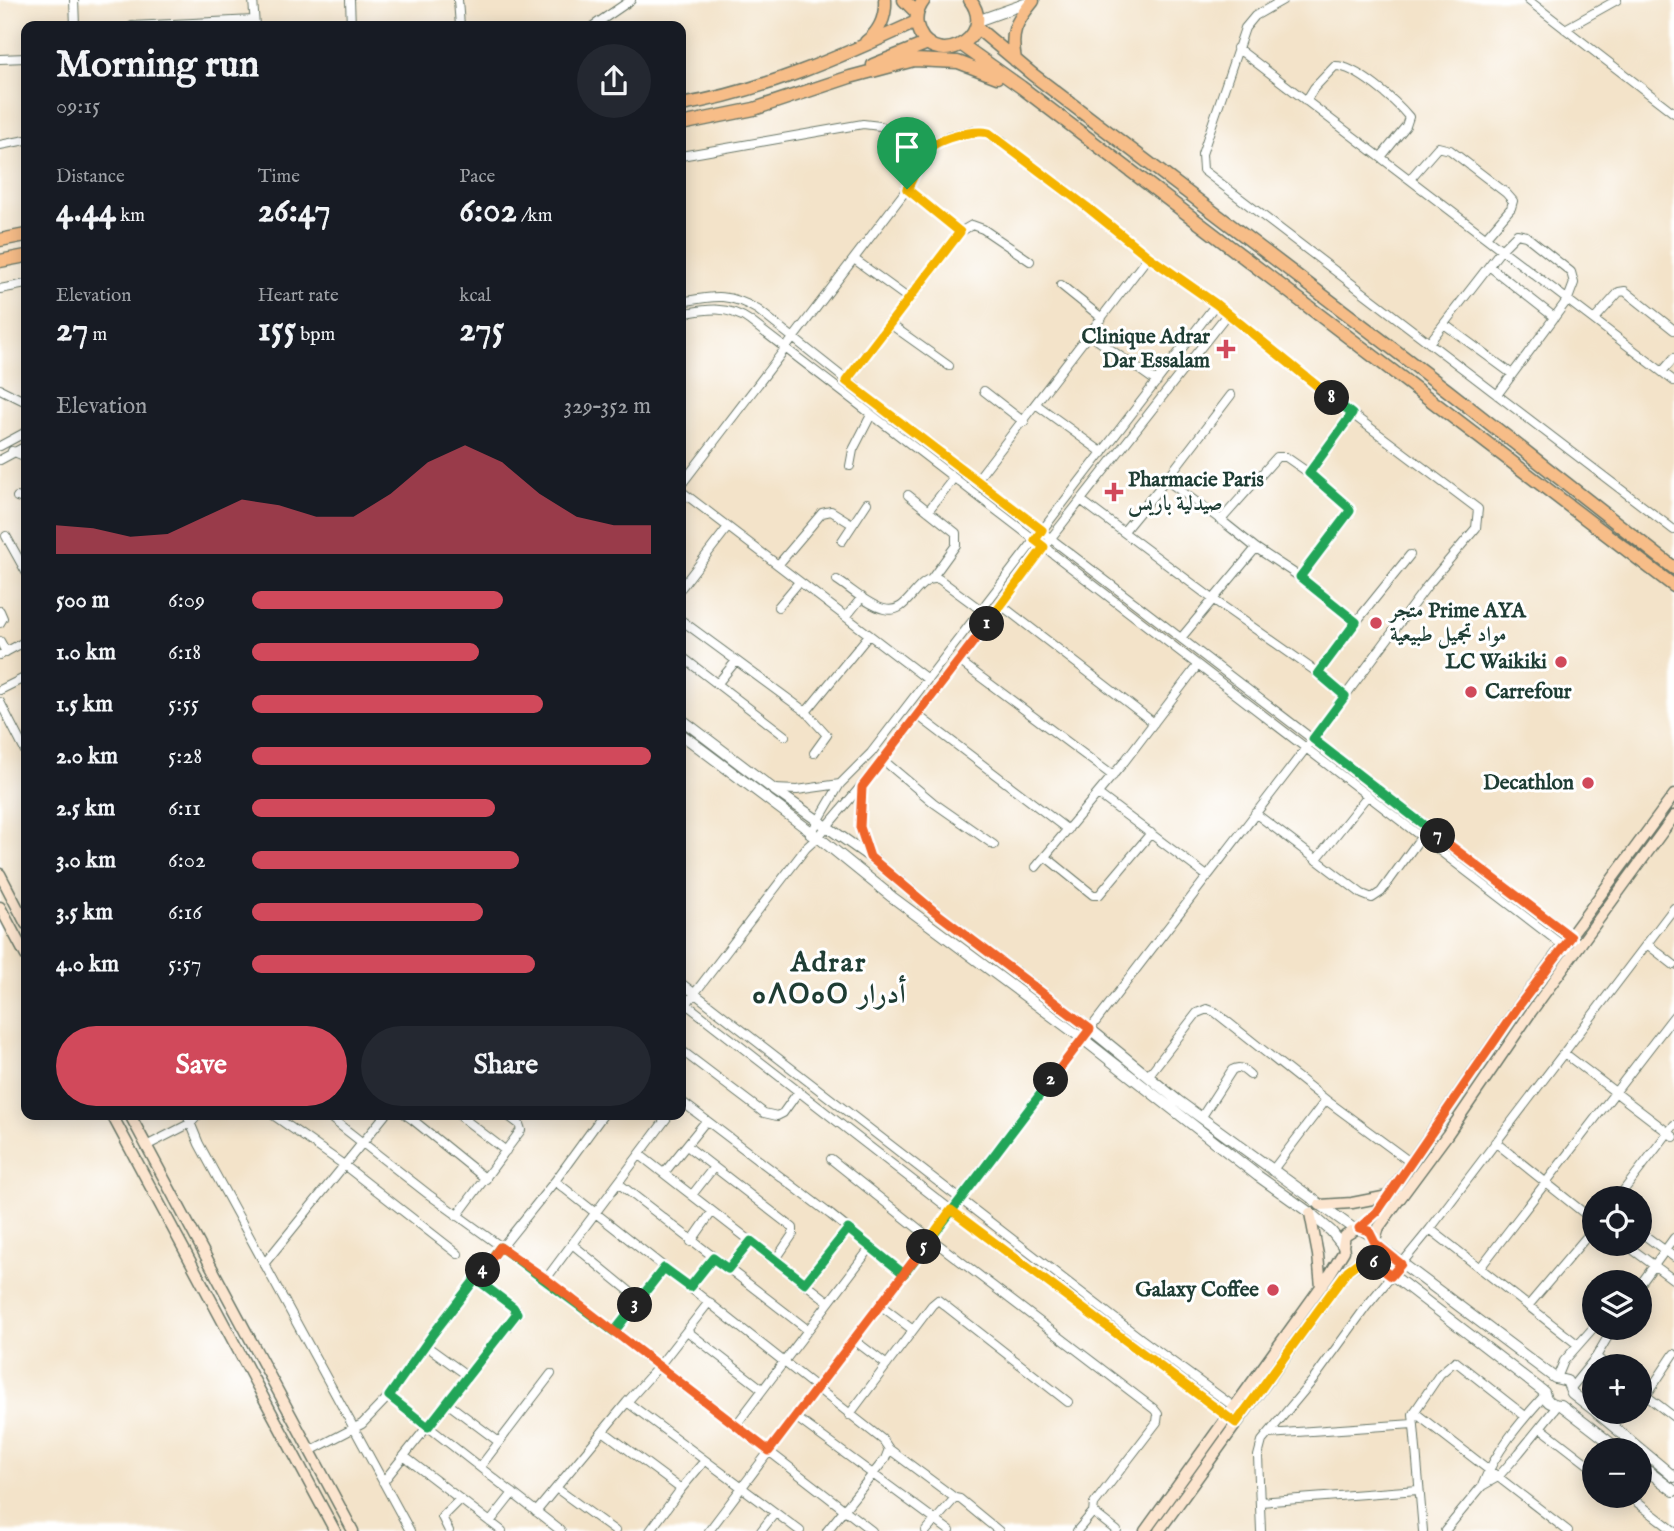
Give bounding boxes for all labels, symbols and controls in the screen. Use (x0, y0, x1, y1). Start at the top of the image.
text: Morning run (56, 42, 259, 90)
button: share (577, 44, 651, 118)
text: 09:15 (56, 92, 100, 121)
pin (877, 117, 937, 189)
icon: arrive (888, 128, 926, 166)
text: Distance (56, 165, 125, 189)
text: Time (258, 165, 300, 189)
text: Pace (459, 165, 495, 189)
text: 4.44 (56, 189, 116, 234)
text: 26:47 (258, 189, 331, 234)
text: 6:02 (459, 189, 517, 234)
text: km (116, 204, 145, 228)
text: /km (517, 204, 552, 228)
text: Elevation (56, 284, 131, 308)
text: Heart rate (258, 284, 339, 308)
text: kcal (459, 284, 491, 308)
text: 27 (56, 308, 88, 353)
text: 155 (258, 308, 296, 353)
text: 275 (459, 308, 504, 353)
text: m (88, 323, 107, 347)
text: bpm (296, 323, 335, 347)
place label: Clinique Adrar Dar Essalam (1082, 324, 1211, 375)
marker: Clinique Adrar Dar Essalam (1216, 339, 1236, 359)
pin: 8 (1314, 380, 1350, 416)
text: 8 (1328, 385, 1335, 409)
text: Elevation (56, 392, 147, 421)
text: 329–352 m (563, 392, 651, 421)
place label: Pharmacie Paris صيدلية باريس (1128, 467, 1264, 518)
marker: Pharmacie Paris صيدلية باريس (1106, 484, 1122, 500)
text: 500 m (56, 586, 110, 615)
text: 6:09 (168, 586, 205, 615)
place label: متجر Prime AYA مواد تجميل طبيعية (1388, 598, 1527, 649)
pin: 1 (970, 606, 1004, 642)
text: 1 (983, 611, 990, 635)
marker: متجر Prime AYA مواد تجميل طبيعية (1368, 615, 1384, 631)
text: 1.0 km (56, 638, 116, 667)
text: 6:18 (168, 638, 201, 667)
place label: LC Waikiki (1445, 649, 1547, 676)
marker: LC Waikiki (1553, 654, 1569, 670)
place label: Carrefour (1485, 679, 1572, 706)
marker: Carrefour (1463, 684, 1479, 700)
text: 1.5 km (56, 690, 113, 719)
text: 5:55 (168, 690, 199, 719)
text: 2.0 km (56, 742, 118, 771)
text: 5:28 (168, 742, 202, 771)
place label: Decathlon (1483, 770, 1574, 797)
marker: Decathlon (1580, 775, 1596, 791)
text: 2.5 km (56, 794, 115, 823)
text: 6:11 (168, 794, 201, 823)
pin: 7 (1420, 818, 1456, 854)
text: 7 (1433, 823, 1442, 847)
text: 3.0 km (56, 846, 116, 875)
text: 6:02 (168, 846, 206, 875)
text: 3.5 km (56, 898, 113, 927)
text: 6:16 (168, 898, 202, 927)
district label: Adrar ⴰⴷⵔⴰⵔ أدرار (752, 946, 906, 1013)
text: 4.0 km (56, 950, 119, 979)
text: 5:57 (168, 950, 202, 979)
button: Save (56, 1026, 347, 1106)
button: Share (361, 1026, 651, 1106)
pin: 2 (1034, 1062, 1068, 1098)
text: 2 (1046, 1067, 1055, 1091)
map controls (1582, 1186, 1652, 1508)
button: locate (1582, 1186, 1652, 1256)
pin: 5 (906, 1230, 942, 1264)
text: 5 (920, 1234, 927, 1258)
pin: 6 (1356, 1246, 1392, 1280)
text: 6 (1369, 1250, 1378, 1274)
pin: 4 (466, 1252, 500, 1288)
text: 4 (478, 1257, 487, 1281)
button: layers (1582, 1270, 1652, 1340)
place label: Galaxy Coffee (1135, 1277, 1259, 1304)
marker: Galaxy Coffee (1265, 1282, 1281, 1298)
pin: 3 (618, 1288, 652, 1322)
text: 3 (631, 1292, 638, 1316)
button: + (1582, 1354, 1652, 1424)
button: − (1582, 1438, 1652, 1508)

